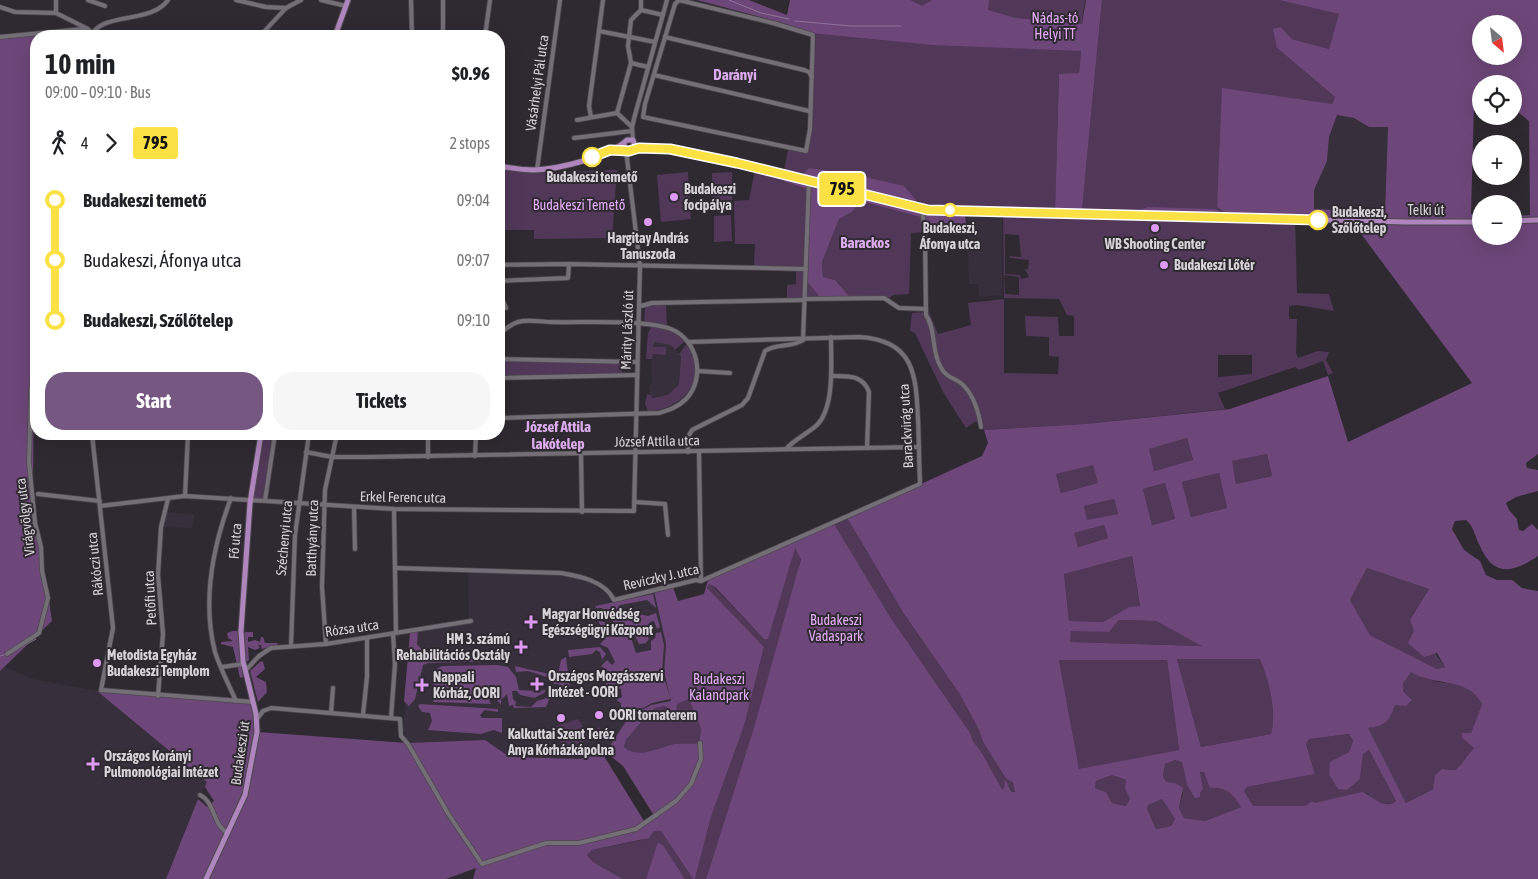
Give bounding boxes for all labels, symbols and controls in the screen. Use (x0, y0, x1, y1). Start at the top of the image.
park label: Nádas-tó Helyi TT (1032, 10, 1078, 42)
north arrow (1472, 15, 1522, 65)
map controls (1472, 15, 1522, 245)
street label: Vásárhelyi Pál utca (522, 34, 552, 132)
text: 10 min (45, 48, 115, 80)
text: $0.96 (452, 62, 490, 84)
district label: Darányi (713, 66, 757, 83)
button: locate (1472, 75, 1522, 125)
text: 09:00 – 09:10 · Bus (45, 83, 151, 101)
icon: walk (45, 129, 73, 157)
icon: forward (97, 129, 125, 157)
text: 795 (143, 132, 168, 153)
text: 4 (81, 134, 89, 152)
text: 2 stops (449, 134, 490, 152)
button: + (1472, 135, 1522, 185)
marker: Budakeszi temető (582, 147, 602, 167)
place label: Budakeszi temető (546, 169, 638, 185)
line badge: 795 (813, 173, 871, 205)
text: 795 (829, 178, 855, 199)
place label: Budakeszi focipálya (683, 181, 736, 213)
text: Budakeszi temető (83, 189, 207, 211)
text: 09:04 (457, 191, 490, 209)
marker: Budakeszi focipálya (668, 191, 680, 203)
button: − (1472, 195, 1522, 245)
park label: Budakeszi Temető (533, 197, 625, 213)
street label: Telki út (1407, 202, 1445, 218)
marker: Budakeszi, Áfonya utca (943, 203, 957, 217)
place label: Budakeszi, Szőlőtelep (1332, 204, 1387, 236)
marker: Budakeszi, Szőlőtelep (1308, 210, 1328, 230)
marker: Hargitay András Tanuszoda (642, 216, 654, 228)
place label: Budakeszi, Áfonya utca (919, 220, 981, 252)
marker: WB Shooting Center (1149, 222, 1161, 234)
place label: Hargitay András Tanuszoda (607, 230, 689, 262)
district label: Barackos (840, 234, 890, 251)
place label: WB Shooting Center (1104, 236, 1206, 252)
text: Budakeszi, Áfonya utca (83, 249, 242, 271)
text: 09:07 (457, 251, 490, 269)
place label: Budakeszi Lőtér (1174, 257, 1255, 273)
marker: Budakeszi Lőtér (1158, 259, 1170, 271)
street label: Márity László út (618, 290, 636, 370)
text: Budakeszi, Szőlőtelep (83, 309, 233, 331)
text: 09:10 (457, 311, 490, 329)
button: Start (45, 372, 263, 430)
button: Tickets (273, 372, 490, 430)
street label: Barackvirág utca (896, 383, 916, 469)
district label: József Attila lakótelep (524, 418, 591, 452)
street label: József Attila utca (614, 432, 700, 450)
street label: Virágvölgy utca (12, 477, 38, 557)
street label: Erkel Ferenc utca (360, 488, 446, 506)
street label: Batthyány utca (303, 499, 321, 577)
street label: Széchenyi utca (273, 500, 295, 576)
street label: Fő utca (225, 522, 245, 560)
street label: Rákóczi utca (84, 532, 106, 596)
street label: Reviczky J. utca (622, 561, 700, 593)
street label: Petőfi utca (141, 570, 159, 626)
place label: Magyar Honvédség Egészségügyi Központ (542, 606, 653, 638)
park label: Budakeszi Vadaspark (809, 612, 863, 644)
marker: Magyar Honvédség Egészségügyi Központ (524, 615, 538, 629)
street label: Rózsa utca (324, 616, 380, 640)
place label: HM 3. számú Rehabilitációs Osztály (396, 631, 510, 663)
marker: HM 3. számú Rehabilitációs Osztály (514, 640, 528, 654)
place label: Metodista Egyház Budakeszi Templom (107, 647, 210, 679)
marker: Metodista Egyház Budakeszi Templom (91, 657, 103, 669)
place label: Országos Mozgásszervi Intézet - OORI (548, 668, 663, 700)
place label: Nappali Kórház, OORI (433, 669, 500, 701)
park label: Budakeszi Kalandpark (689, 671, 749, 703)
marker: Országos Mozgásszervi Intézet - OORI (530, 677, 544, 691)
marker: Nappali Kórház, OORI (415, 678, 429, 692)
place label: OORI tornaterem (609, 707, 697, 723)
marker: OORI tornaterem (593, 709, 605, 721)
marker: Kalkuttai Szent Teréz Anya Kórházkápolna (555, 712, 567, 724)
street label: Budakeszi út (228, 720, 252, 786)
place label: Kalkuttai Szent Teréz Anya Kórházkápolna (507, 726, 615, 758)
place label: Országos Korányi Pulmonológiai Intézet (104, 748, 218, 780)
marker: Országos Korányi Pulmonológiai Intézet (86, 757, 100, 771)

